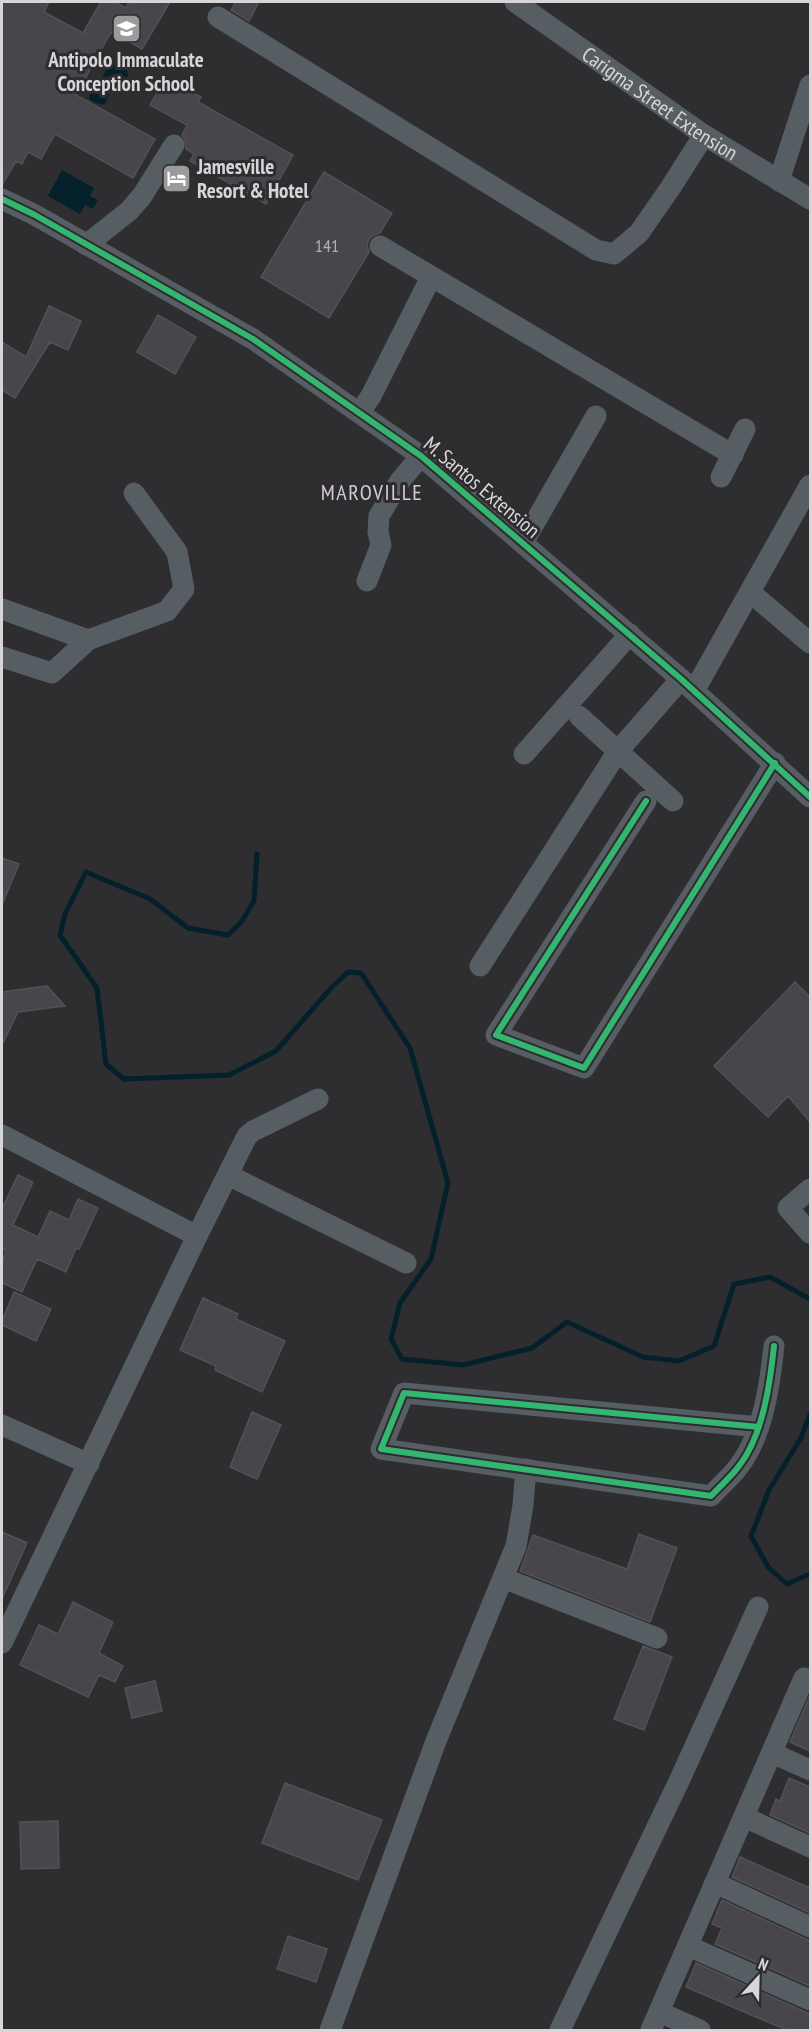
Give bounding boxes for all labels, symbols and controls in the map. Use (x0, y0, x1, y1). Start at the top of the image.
school or university icon: Antipolo Immaculate Conception School (110, 12, 142, 44)
street label: Carigma Street Extension (577, 40, 743, 166)
place label: Antipolo Immaculate Conception School (47, 46, 204, 97)
place label: Jamesville Resort & Hotel (196, 153, 310, 204)
hotel icon: Jamesville Resort & Hotel (160, 162, 192, 194)
house number: 141 (315, 234, 339, 257)
street label: M. Santos Extension (418, 430, 546, 544)
district label: MAROVILLE (321, 478, 423, 506)
north arrow (728, 1948, 788, 2008)
text: N (756, 1953, 771, 1975)

